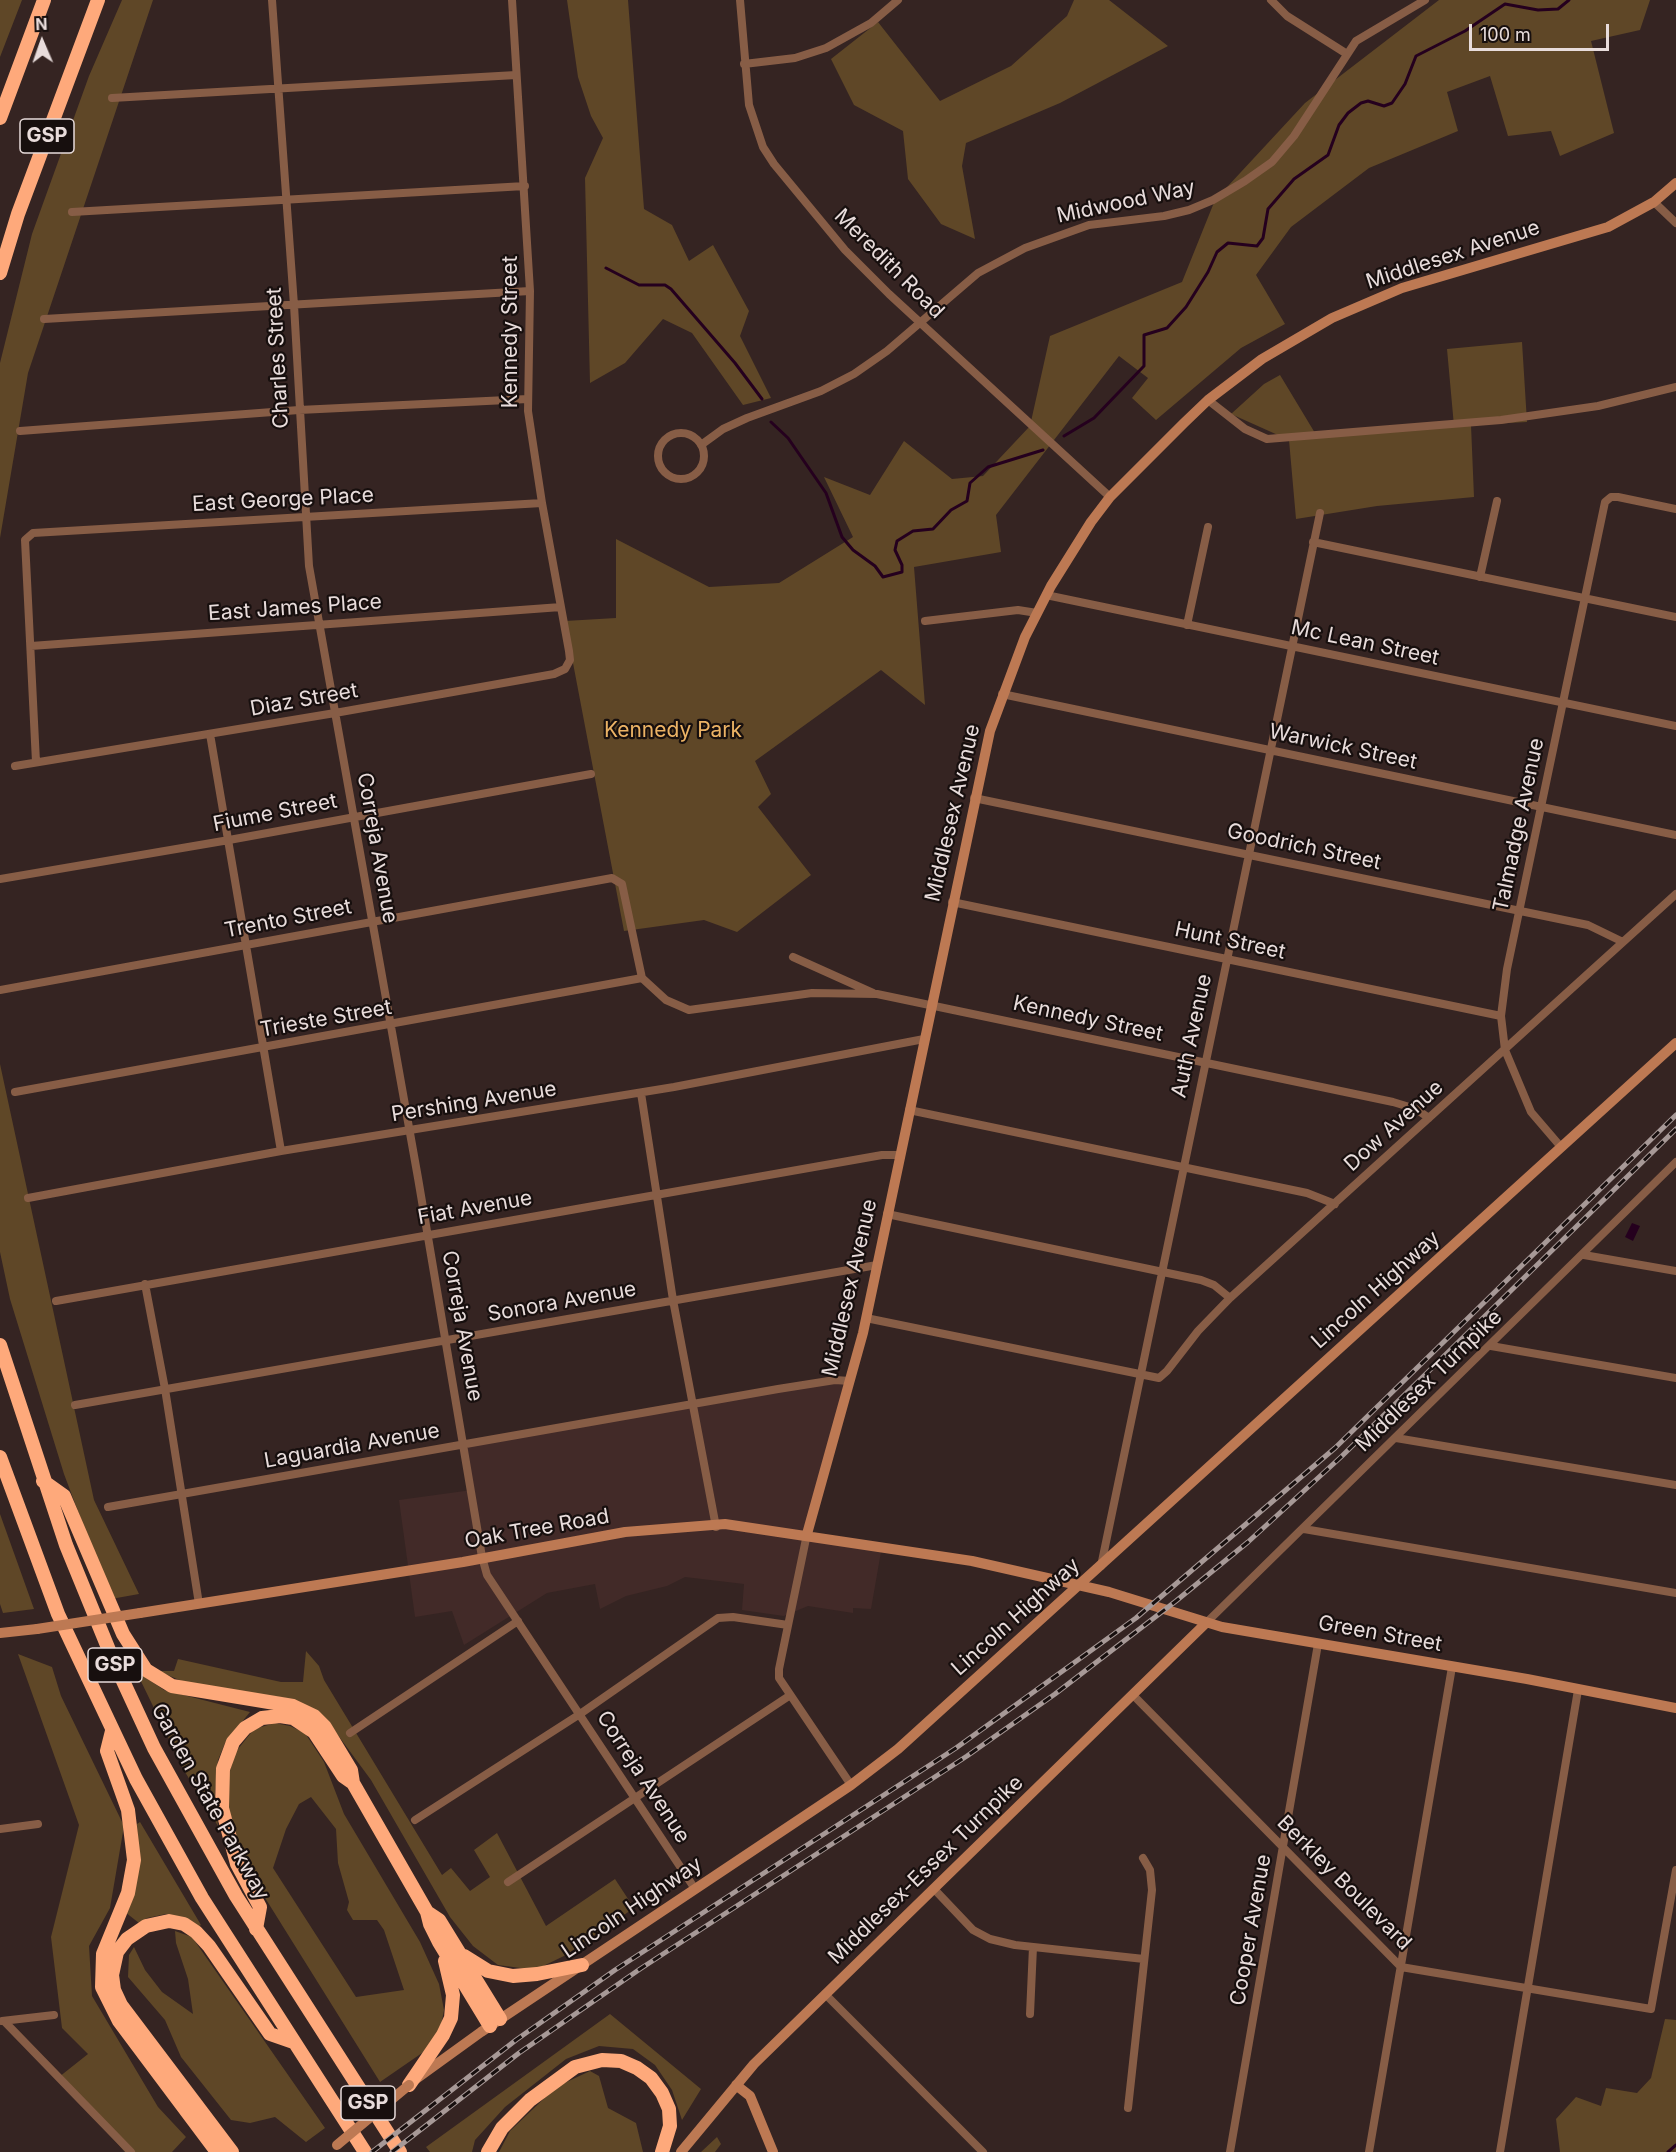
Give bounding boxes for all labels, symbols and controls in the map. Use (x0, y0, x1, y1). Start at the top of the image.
north arrow (12, 12, 72, 72)
scale bar (1472, 12, 1612, 50)
text: N (35, 14, 48, 34)
text: 100 m (1480, 24, 1531, 45)
road number: GSP (20, 119, 74, 153)
street label: Midwood Way (1055, 175, 1197, 229)
street label: Meredith Road (829, 204, 949, 324)
street label: Middlesex Avenue (1363, 215, 1543, 295)
street label: Kennedy Street (498, 256, 524, 408)
street label: Charles Street (262, 287, 294, 429)
street label: East George Place (192, 483, 374, 517)
street label: East James Place (207, 589, 383, 627)
street label: Mc Lean Street (1289, 615, 1441, 671)
street label: Diaz Street (248, 678, 360, 722)
park label: Kennedy Park (604, 718, 742, 744)
street label: Warwick Street (1267, 719, 1419, 775)
street label: Middlesex Avenue (920, 722, 986, 904)
street label: Talmadge Avenue (1488, 736, 1550, 914)
street label: Correja Avenue (351, 771, 403, 925)
street label: Fiume Street (211, 789, 339, 837)
street label: Goodrich Street (1225, 818, 1383, 876)
street label: Trento Street (222, 894, 354, 944)
street label: Hunt Street (1172, 917, 1288, 965)
street label: Auth Avenue (1167, 972, 1217, 1100)
street label: Kennedy Street (1011, 991, 1165, 1047)
street label: Trieste Street (258, 995, 394, 1043)
street label: Dow Avenue (1339, 1075, 1449, 1177)
street label: Pershing Avenue (390, 1076, 558, 1128)
street label: Fiat Avenue (416, 1186, 534, 1230)
street label: Middlesex Avenue (817, 1197, 883, 1379)
street label: Lincoln Highway (1307, 1226, 1445, 1354)
street label: Correja Avenue (436, 1249, 488, 1403)
street label: Sonora Avenue (486, 1277, 638, 1327)
street label: Middlesex Turnpike (1351, 1305, 1507, 1457)
street label: Laguardia Avenue (262, 1418, 442, 1474)
street label: Oak Tree Road (463, 1504, 611, 1554)
street label: Lincoln Highway (947, 1553, 1085, 1681)
street label: Green Street (1316, 1611, 1444, 1657)
road number: GSP (88, 1648, 142, 1682)
street label: Garden State Parkway (145, 1699, 275, 1905)
street label: Correja Avenue (591, 1706, 695, 1848)
street label: Middlesex-Essex Turnpike (823, 1770, 1029, 1970)
street label: Berkley Boulevard (1271, 1810, 1417, 1956)
street label: Lincoln Highway (557, 1852, 707, 1964)
street label: Cooper Avenue (1225, 1852, 1277, 2008)
road number: GSP (341, 2086, 395, 2120)

